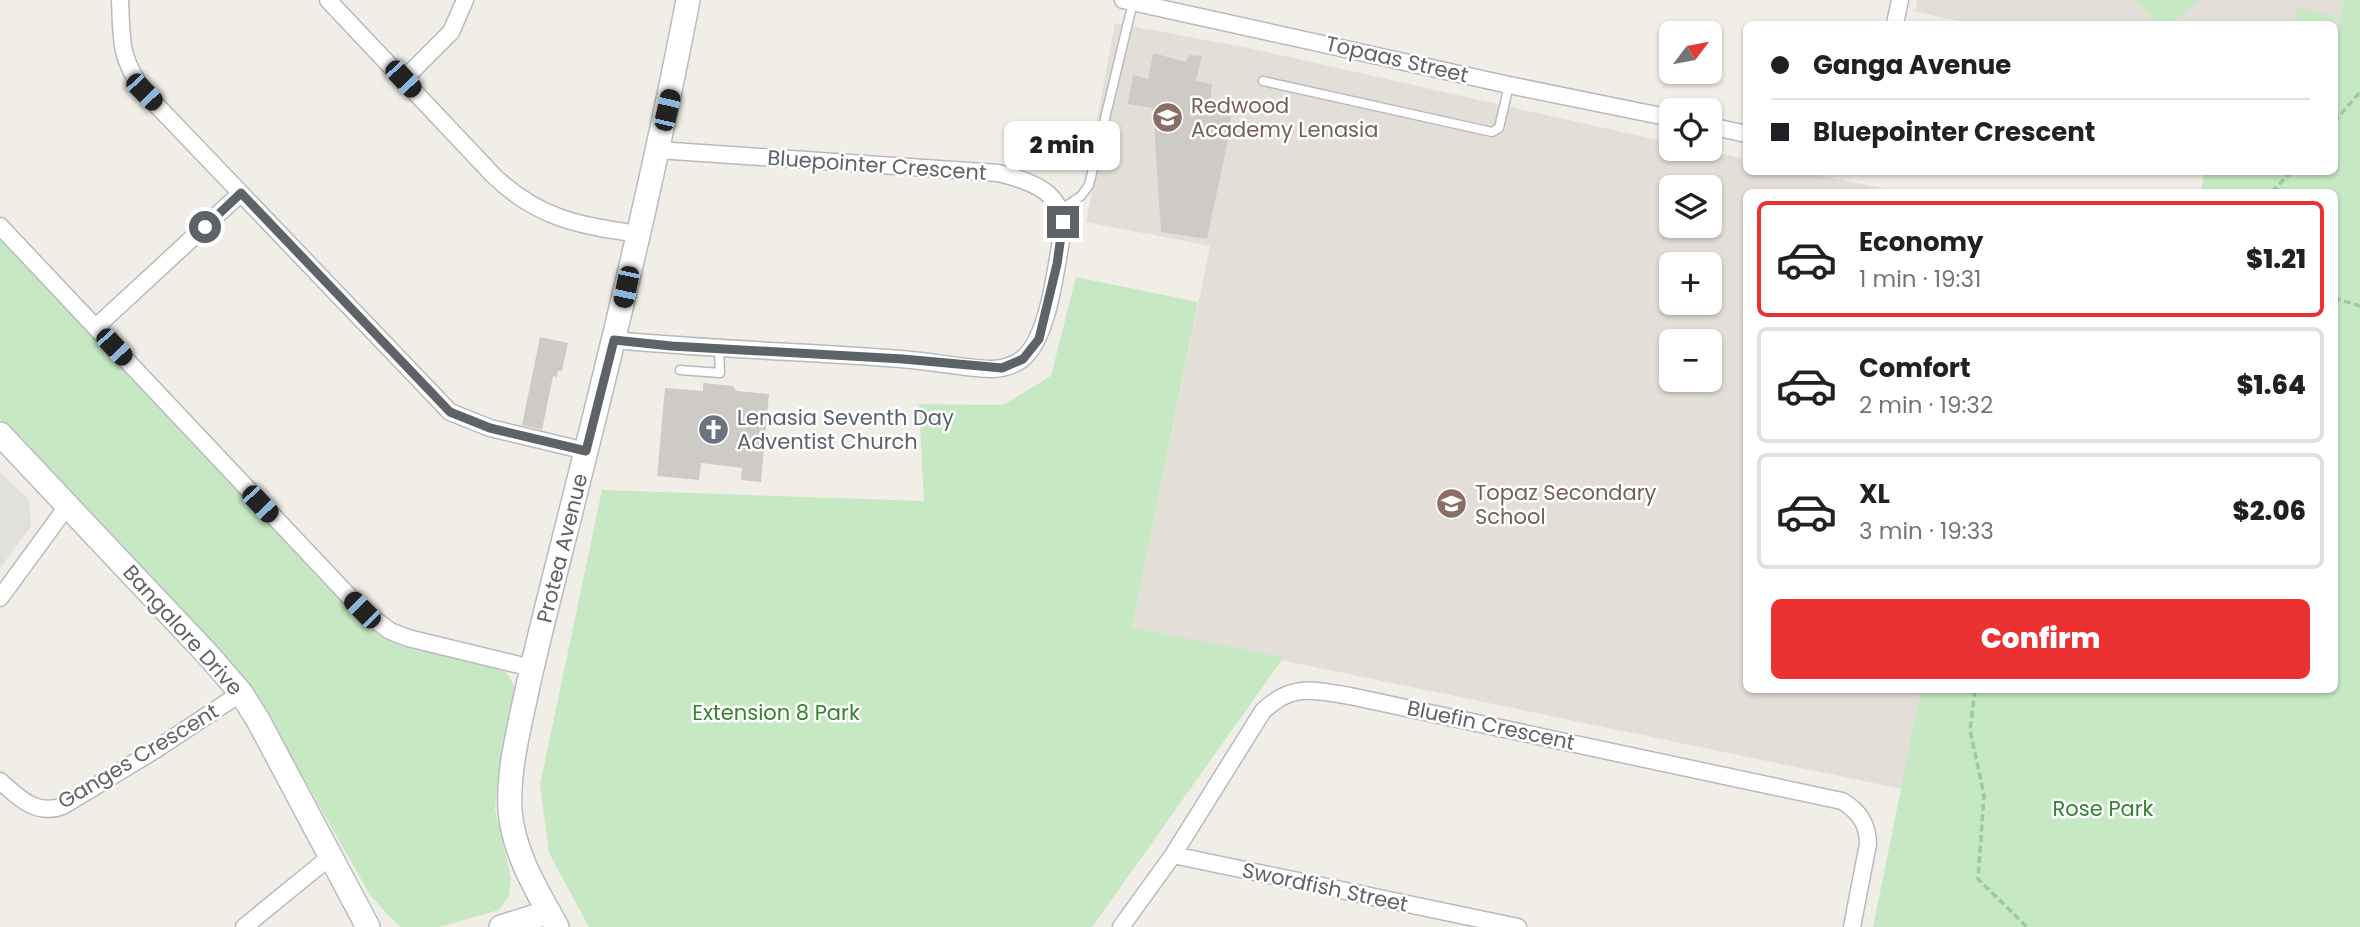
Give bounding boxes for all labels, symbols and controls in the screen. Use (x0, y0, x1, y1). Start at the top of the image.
north arrow (1659, 21, 1722, 84)
map controls (1659, 21, 1722, 392)
street label: Topaas Street (1323, 29, 1471, 89)
text: Ganga Avenue (1813, 47, 2011, 83)
car (381, 56, 426, 102)
car (122, 70, 167, 114)
car (653, 87, 682, 133)
place label: Redwood Academy Lenasia (1191, 91, 1378, 144)
button: locate (1659, 98, 1722, 161)
school or university icon: Redwood Academy Lenasia (1151, 100, 1185, 134)
text: Bluepointer Crescent (1813, 114, 2095, 150)
callout: 2 min (1005, 120, 1121, 170)
text: 2 min (1030, 129, 1094, 161)
street label: Bluepointer Crescent (766, 143, 988, 187)
button: layers (1659, 175, 1722, 238)
route end (1047, 206, 1079, 238)
route start (189, 211, 221, 243)
text: Economy (1859, 224, 1983, 260)
icon: car (1775, 228, 1838, 291)
text: $1.21 (2246, 241, 2306, 277)
button: + (1659, 252, 1722, 315)
text: 1 min · 19:31 (1859, 263, 1981, 295)
car (612, 264, 641, 310)
car (92, 324, 137, 370)
button: − (1659, 329, 1722, 392)
text: Comfort (1859, 350, 1971, 386)
icon: car (1775, 354, 1838, 417)
text: $1.64 (2236, 367, 2306, 403)
text: 2 min · 19:32 (1859, 389, 1993, 421)
place label: Lenasia Seventh Day Adventist Church (737, 403, 954, 456)
church icon: Lenasia Seventh Day Adventist Church (697, 412, 731, 446)
street label: Protea Avenue (529, 470, 595, 626)
text: XL (1859, 476, 1890, 512)
place label: Topaz Secondary School (1475, 478, 1657, 531)
icon: car (1775, 480, 1838, 543)
car (238, 481, 283, 527)
school or university icon: Topaz Secondary School (1435, 487, 1469, 521)
text: $2.06 (2233, 493, 2306, 529)
text: 3 min · 19:33 (1859, 515, 1994, 547)
street label: Bangalore Drive (116, 558, 250, 702)
car (340, 588, 385, 632)
button: Confirm (1771, 599, 2310, 679)
street label: Bluefin Crescent (1405, 693, 1577, 757)
street label: Ganges Crescent (52, 697, 224, 815)
park label: Extension 8 Park (692, 698, 860, 727)
park label: Rose Park (2053, 794, 2154, 823)
street label: Swordfish Street (1240, 855, 1410, 919)

